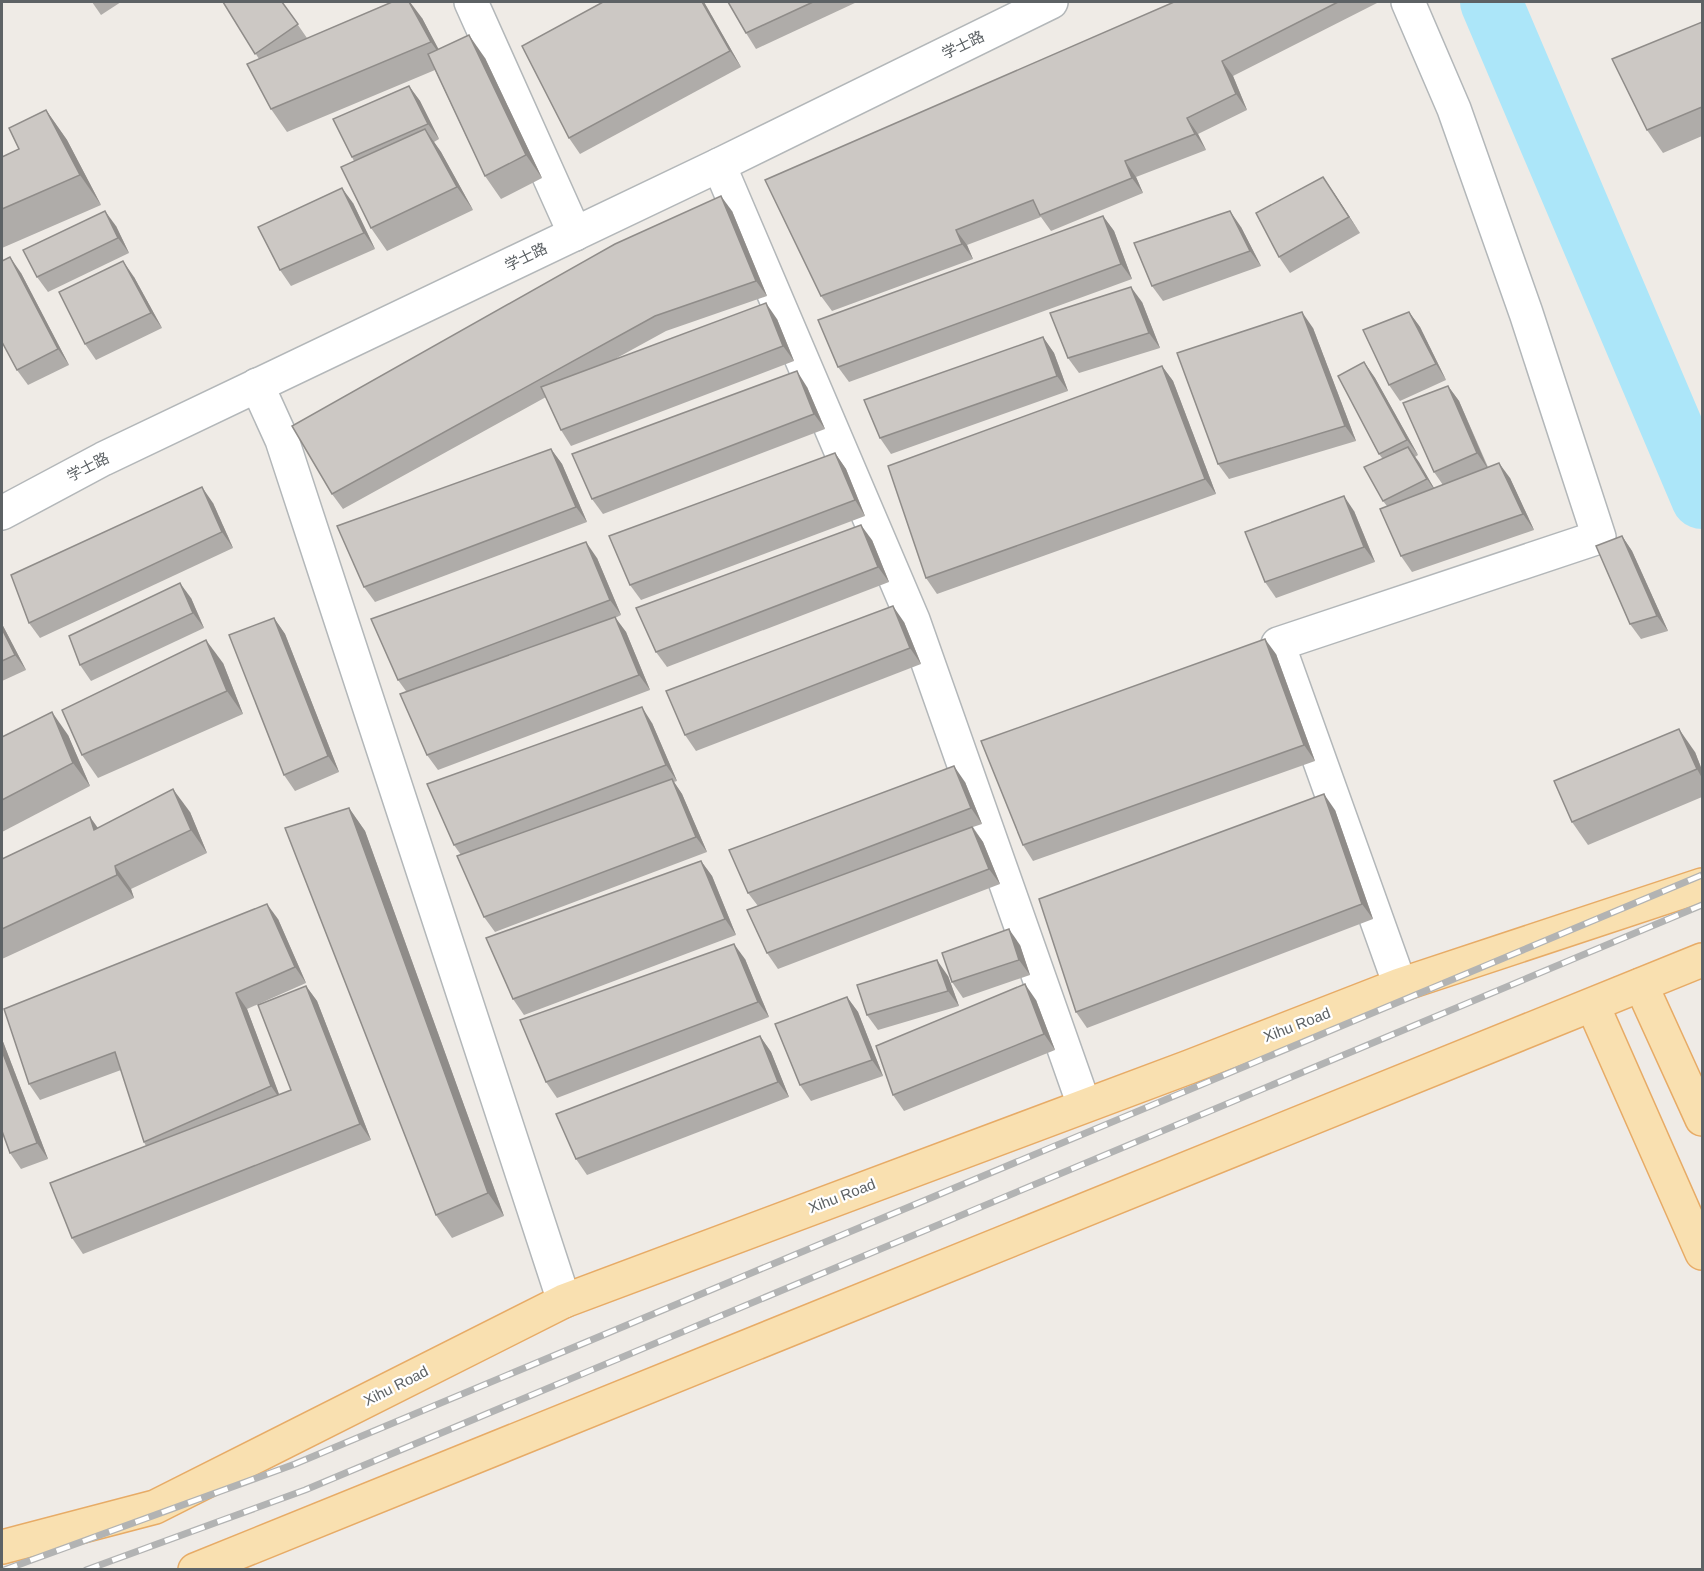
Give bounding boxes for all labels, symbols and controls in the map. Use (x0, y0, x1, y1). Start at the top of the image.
street label: 学士路 (939, 27, 987, 62)
street label: 学士路 (502, 239, 550, 274)
street label: 学士路 (64, 449, 112, 484)
street label: Xihu Road (1261, 1004, 1333, 1045)
street label: Xihu Road (806, 1175, 878, 1216)
street label: Xihu Road (361, 1362, 431, 1409)

